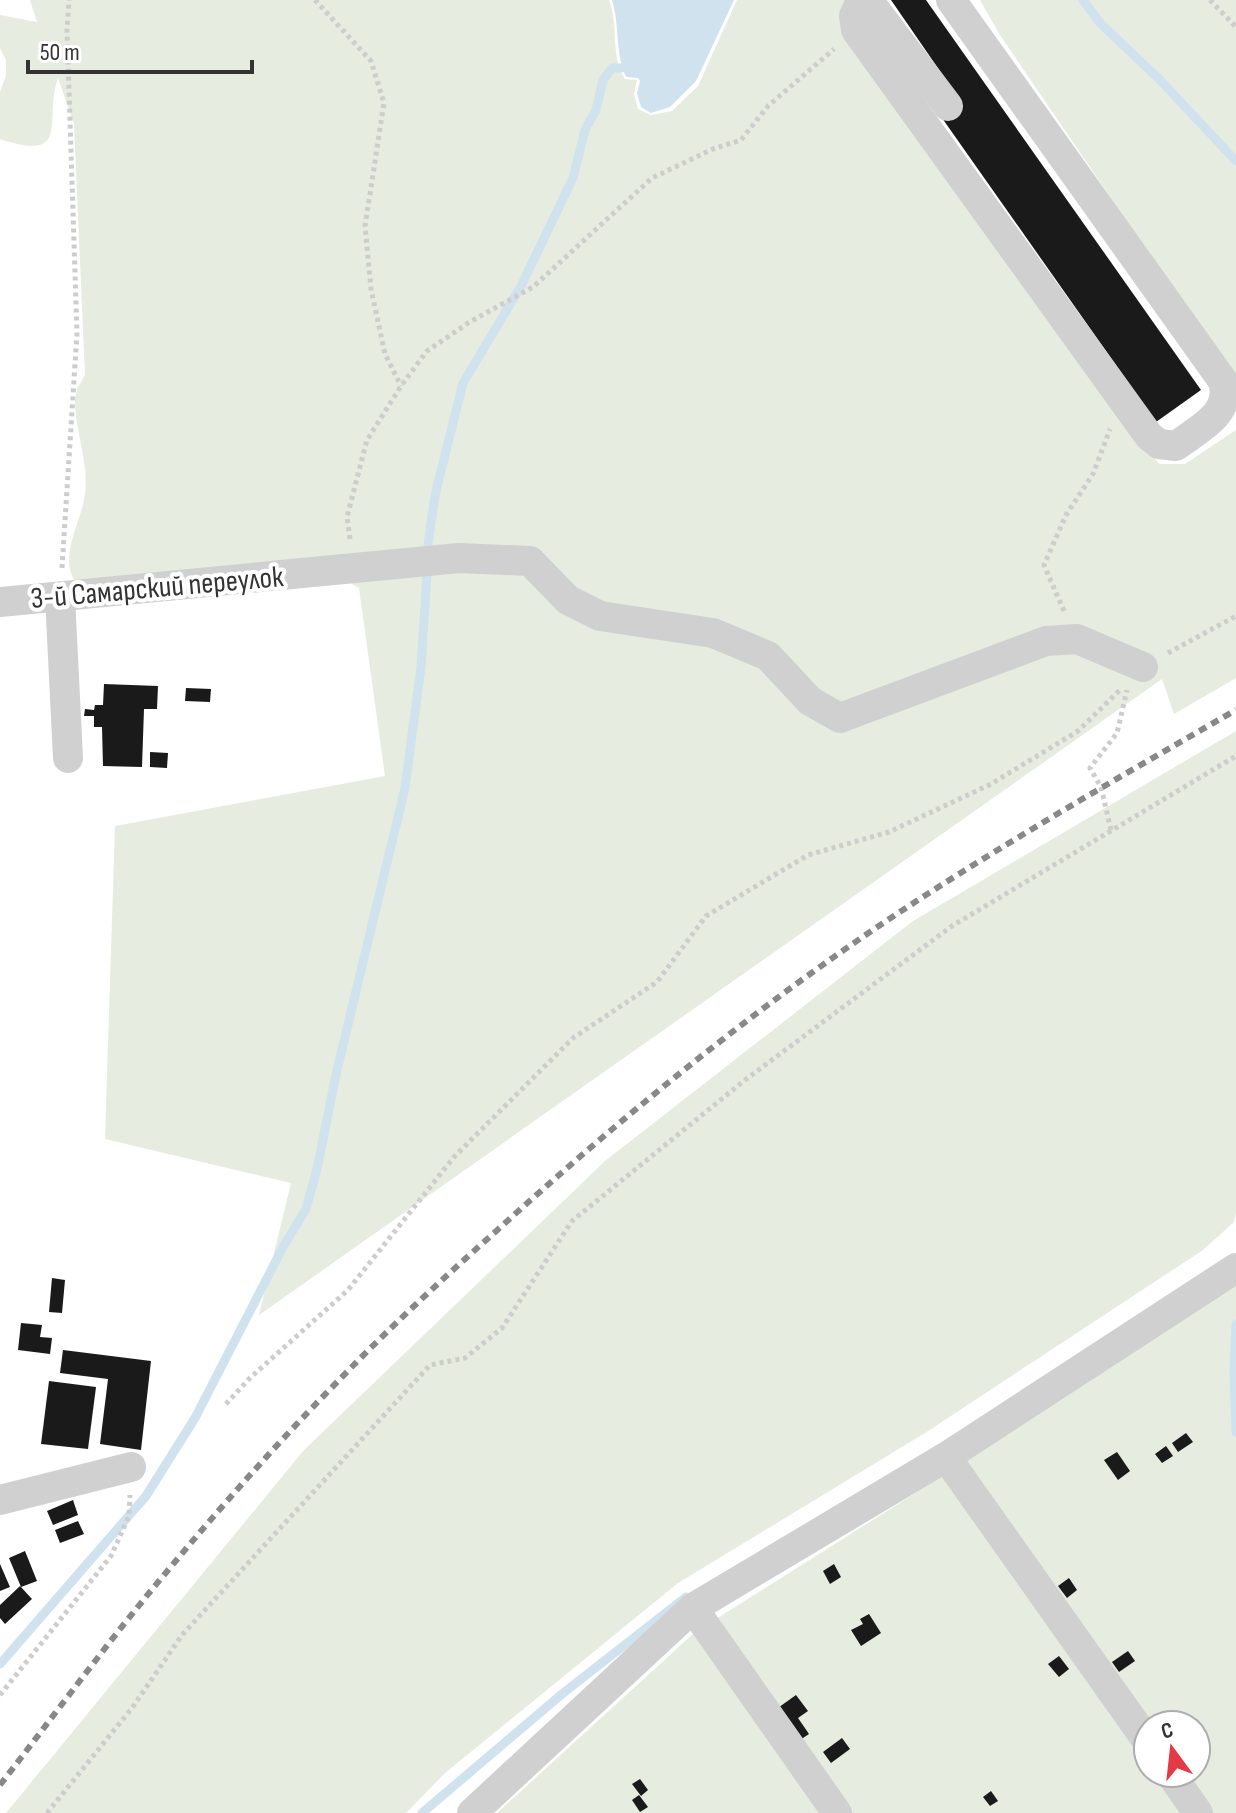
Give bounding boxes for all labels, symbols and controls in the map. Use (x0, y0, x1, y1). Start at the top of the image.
scale bar (28, 24, 252, 74)
text: 50 m (40, 38, 80, 67)
street label: 3-й Самарский переулок (29, 559, 285, 617)
north arrow (1132, 1709, 1212, 1789)
text: С (1158, 1717, 1176, 1746)

